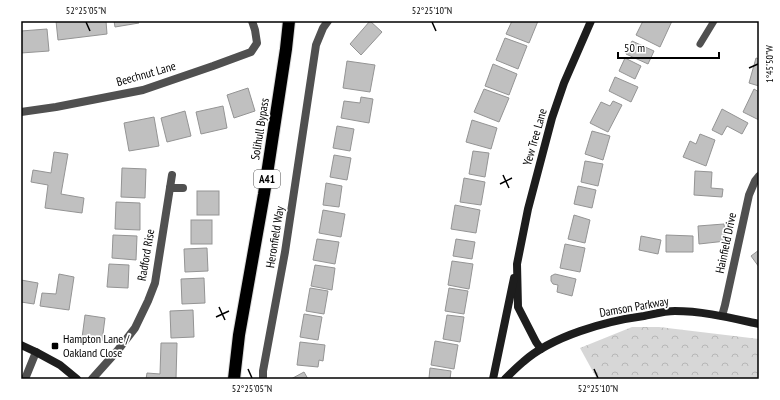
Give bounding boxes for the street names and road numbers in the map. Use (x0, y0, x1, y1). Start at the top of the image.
street label: Beechnut Lane (114, 58, 177, 89)
street label: Solihull Bypass (247, 97, 272, 161)
street label: Yew Tree Lane (519, 107, 550, 167)
road number: A41 (254, 170, 280, 188)
street label: Heronfield Way (262, 204, 287, 269)
street label: Hainfield Drive (712, 211, 739, 275)
street label: Radford Rise (134, 228, 157, 282)
street label: Damson Parkway (598, 293, 670, 320)

